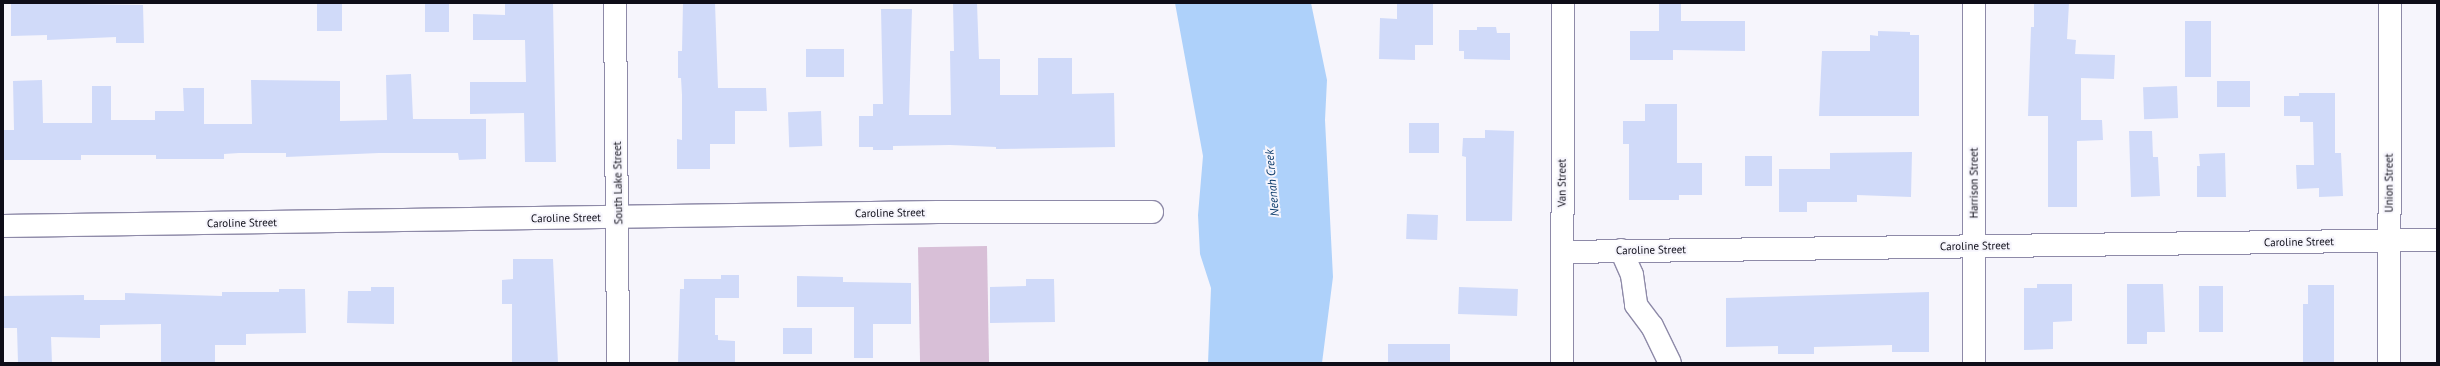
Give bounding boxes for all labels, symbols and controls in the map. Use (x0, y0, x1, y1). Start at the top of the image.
street label: South Lake Street (611, 141, 625, 225)
street label: Harrison Street (1967, 148, 1981, 218)
water label: Neenah Creek (1262, 149, 1282, 217)
street label: Union Street (2382, 153, 2396, 213)
street label: Van Street (1555, 159, 1569, 207)
street label: Caroline Street (855, 206, 925, 220)
street label: Caroline Street (531, 211, 601, 225)
street label: Caroline Street (207, 216, 277, 230)
street label: Caroline Street (2264, 235, 2334, 249)
street label: Caroline Street (1940, 239, 2010, 253)
street label: Caroline Street (1616, 243, 1686, 257)

